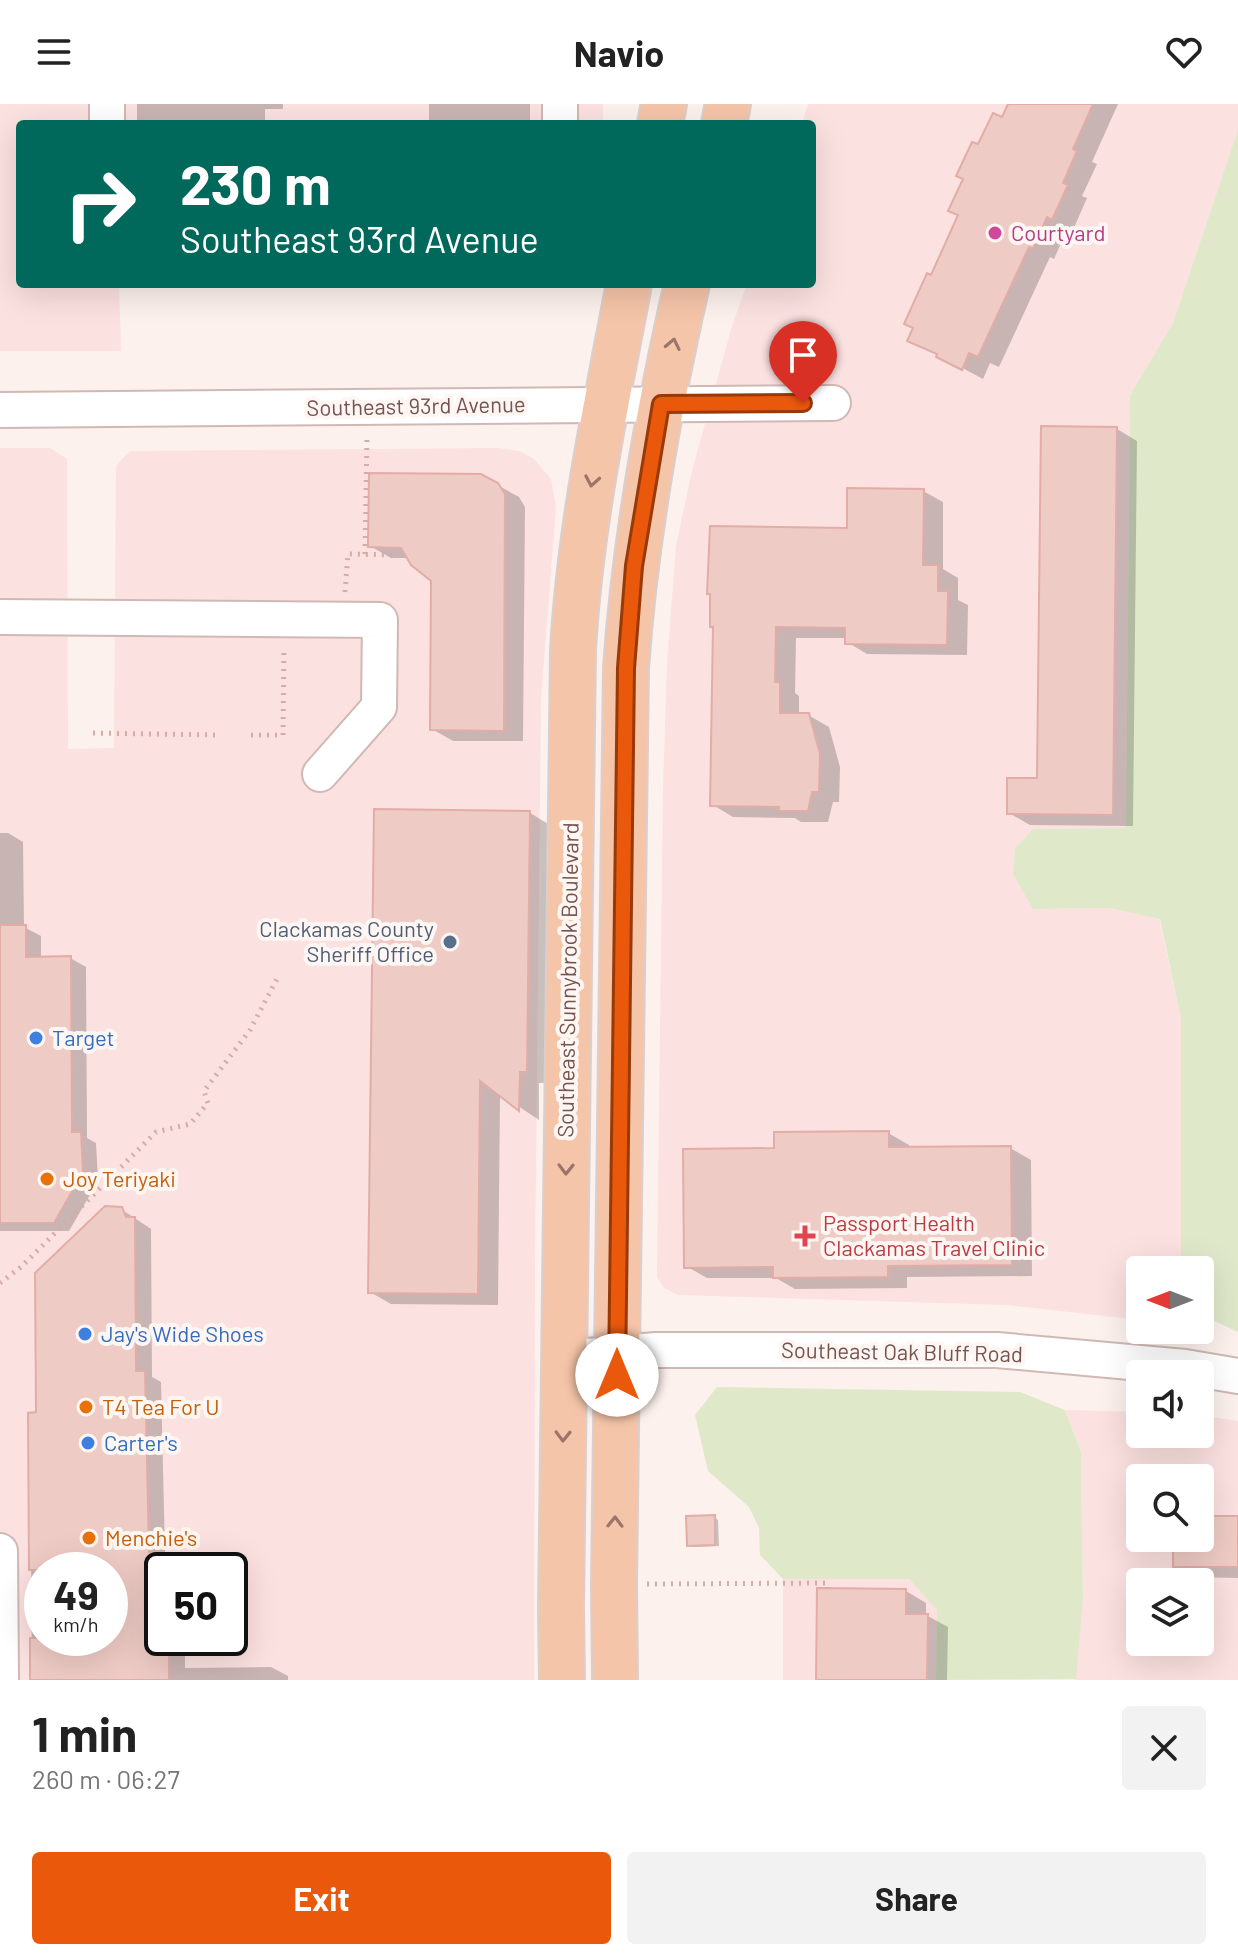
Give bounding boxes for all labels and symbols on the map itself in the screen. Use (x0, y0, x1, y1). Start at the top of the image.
place label: Courtyard (1011, 219, 1106, 245)
marker: Courtyard (986, 224, 1004, 242)
pin (769, 321, 837, 403)
one-way arrow (664, 337, 681, 351)
street label: Southeast 93rd Avenue (306, 390, 526, 420)
one-way arrow (584, 474, 601, 488)
street label: Southeast Sunnybrook Boulevard (551, 822, 583, 1138)
place label: Clackamas County Sheriff Office (259, 915, 434, 966)
marker: Clackamas County Sheriff Office (441, 933, 459, 951)
place label: Target (52, 1024, 115, 1050)
marker: Target (27, 1029, 45, 1047)
one-way arrow (557, 1163, 575, 1176)
place label: Joy Teriyaki (63, 1165, 176, 1191)
marker: Joy Teriyaki (38, 1170, 56, 1188)
place label: Passport Health Clackamas Travel Clinic (823, 1209, 1045, 1260)
marker: Passport Health Clackamas Travel Clinic (794, 1225, 816, 1247)
north arrow (1126, 1256, 1214, 1344)
place label: Jay's Wide Shoes (101, 1320, 264, 1346)
marker: Jay's Wide Shoes (76, 1325, 94, 1343)
position arrow (575, 1333, 659, 1417)
street label: Southeast Oak Bluff Road (781, 1336, 1023, 1366)
place label: T4 Tea For U (102, 1393, 220, 1419)
marker: T4 Tea For U (77, 1398, 95, 1416)
place label: Carter's (104, 1429, 178, 1455)
one-way arrow (554, 1430, 572, 1443)
marker: Carter's (79, 1434, 97, 1452)
one-way arrow (607, 1515, 624, 1528)
place label: Menchie's (105, 1524, 197, 1550)
marker: Menchie's (80, 1529, 98, 1547)
speed limit sign: 50 (144, 1552, 248, 1656)

